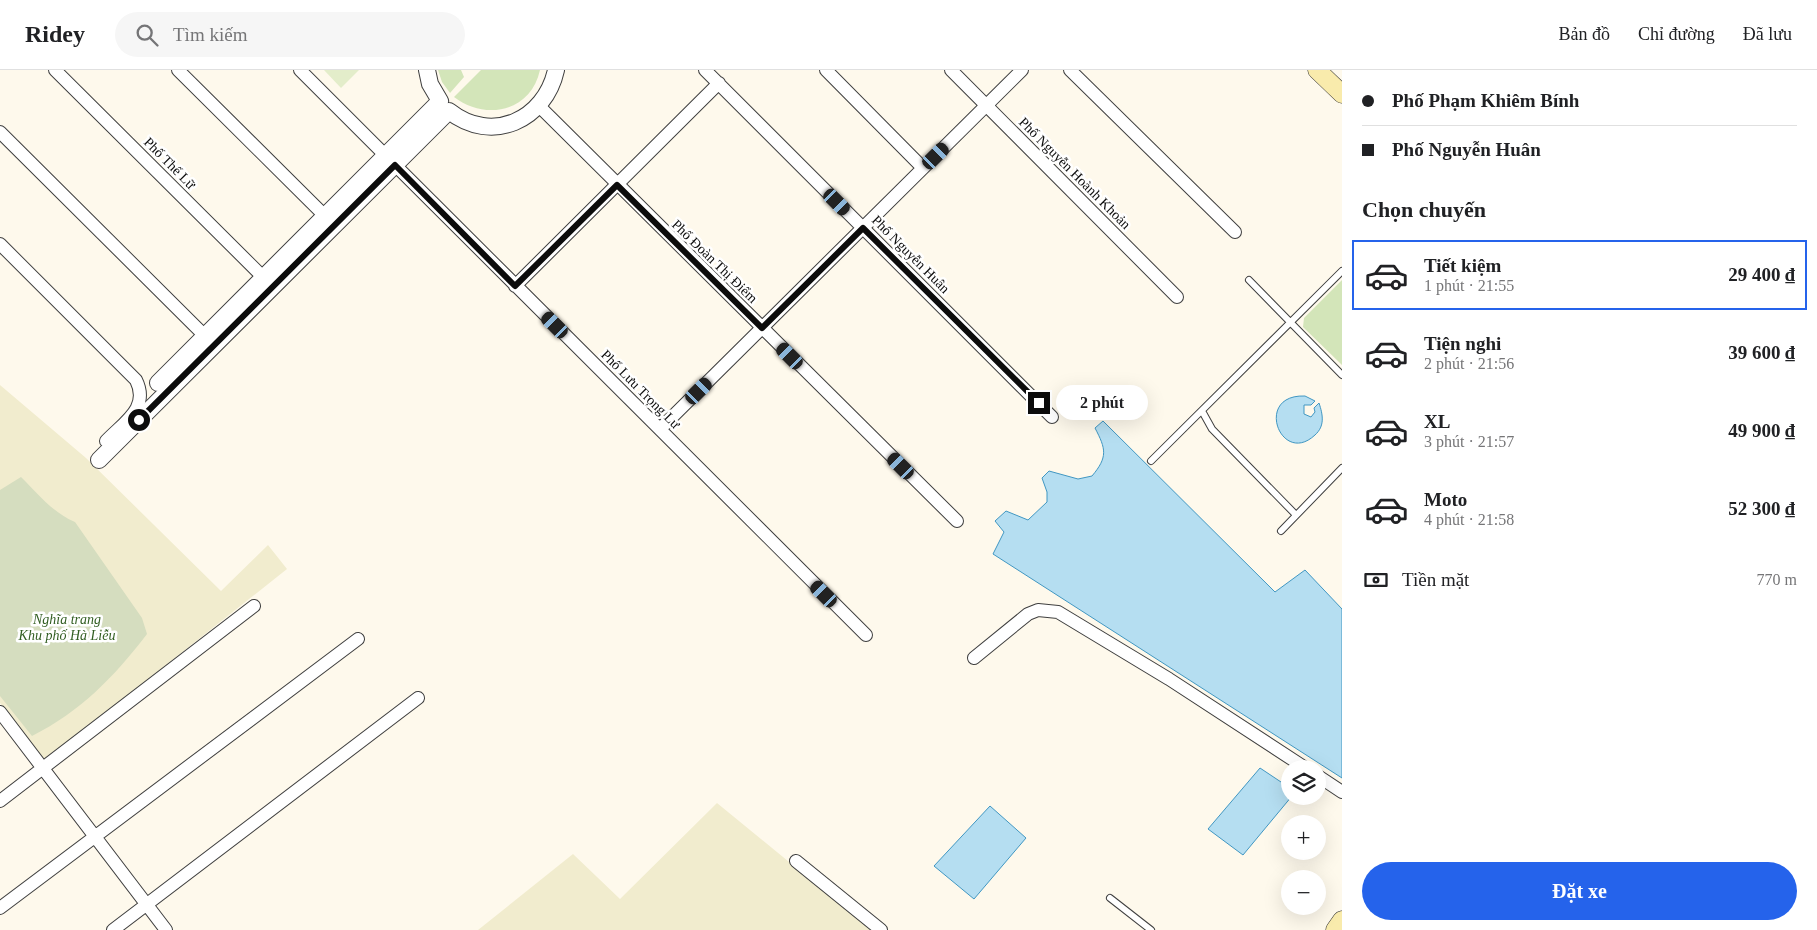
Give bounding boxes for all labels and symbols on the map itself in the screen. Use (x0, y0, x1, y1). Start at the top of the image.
street label: Phố Nguyễn Hoành Khoản (1016, 115, 1133, 232)
street label: Phố Thế Lữ (141, 135, 199, 192)
car (920, 140, 951, 172)
car (821, 186, 852, 218)
street label: Phố Nguyễn Huân (869, 212, 953, 296)
street label: Phố Đoàn Thị Điểm (669, 217, 761, 306)
car (539, 309, 570, 341)
car (774, 340, 805, 372)
street label: Phố Lưu Trọng Lư (598, 347, 683, 432)
car (683, 375, 714, 407)
callout: 2 phút (1056, 386, 1149, 420)
route end (1028, 392, 1050, 414)
route start (128, 409, 150, 431)
car (885, 450, 916, 482)
car (808, 578, 839, 610)
park label: Nghĩa trang Khu phố Hà Liễu (18, 612, 115, 643)

